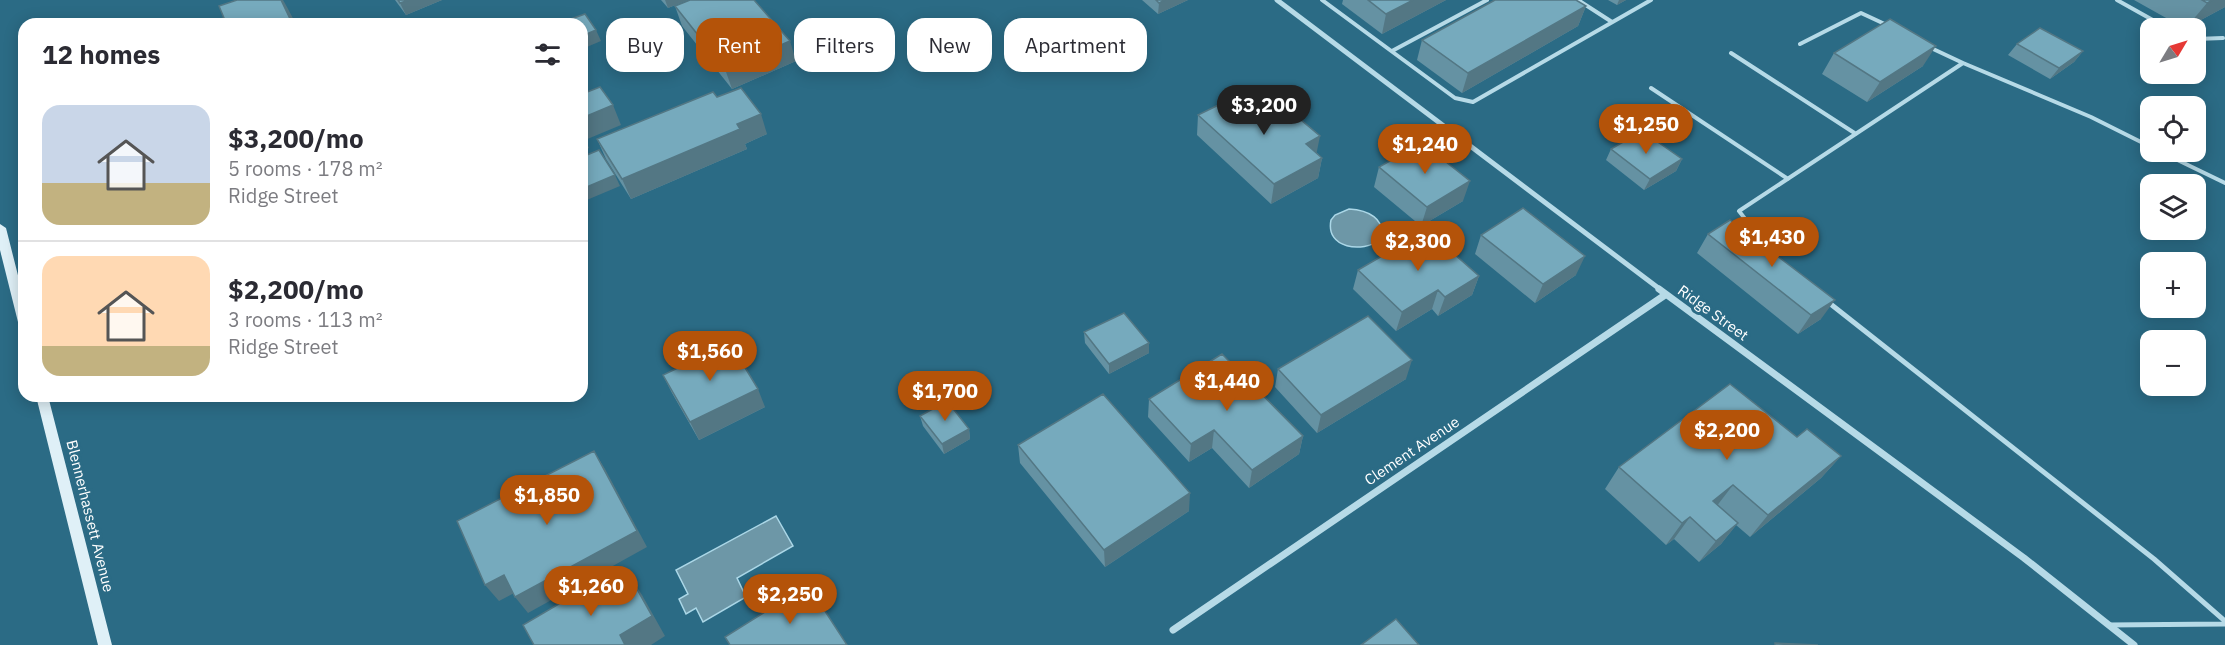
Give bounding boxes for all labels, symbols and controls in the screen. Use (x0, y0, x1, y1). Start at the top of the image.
chip: Buy (606, 18, 684, 72)
chip: Rent (696, 18, 782, 72)
chip: Filters (794, 18, 895, 72)
chip: New (907, 18, 992, 72)
chip: Apartment (1004, 18, 1147, 72)
north arrow (2140, 18, 2206, 84)
map controls (2140, 18, 2206, 396)
text: 12 homes (42, 37, 160, 71)
icon: filters (531, 38, 564, 71)
pin: $3,200 (1215, 85, 1313, 136)
text: $3,200 (1231, 91, 1297, 118)
button: locate (2140, 96, 2206, 162)
pin: $1,250 (1597, 104, 1695, 155)
text: $1,250 (1613, 110, 1679, 137)
text: $3,200/mo (228, 121, 364, 155)
pin: $1,240 (1376, 124, 1474, 175)
icon: home (90, 129, 162, 201)
text: $1,240 (1392, 130, 1458, 157)
text: 5 rooms · 178 m² (228, 155, 383, 182)
button: layers (2140, 174, 2206, 240)
text: Ridge Street (228, 182, 338, 209)
pin: $1,430 (1723, 217, 1821, 268)
pin: $2,300 (1369, 221, 1467, 272)
text: $1,430 (1739, 223, 1805, 250)
text: $2,300 (1385, 227, 1451, 254)
button: + (2140, 252, 2206, 318)
text: $2,200/mo (228, 272, 364, 306)
icon: home (90, 280, 162, 352)
street label: Ridge Street (1674, 281, 1752, 345)
text: 3 rooms · 113 m² (228, 306, 383, 333)
button: − (2140, 330, 2206, 396)
pin: $1,560 (661, 331, 759, 382)
text: Ridge Street (228, 333, 338, 360)
text: $1,560 (677, 337, 743, 364)
pin: $1,440 (1178, 361, 1276, 412)
text: $1,440 (1194, 367, 1260, 394)
pin: $1,700 (896, 371, 994, 422)
text: $1,700 (912, 377, 978, 404)
pin: $2,200 (1678, 410, 1776, 461)
street label: Clement Avenue (1361, 412, 1463, 489)
text: $2,200 (1694, 416, 1760, 443)
street label: Blennerhassett Avenue (62, 438, 119, 594)
pin: $1,850 (498, 475, 596, 526)
text: $1,850 (514, 481, 580, 508)
pin: $1,260 (542, 566, 640, 617)
text: $1,260 (558, 572, 624, 599)
pin: $2,250 (741, 574, 839, 625)
text: $2,250 (757, 580, 823, 607)

